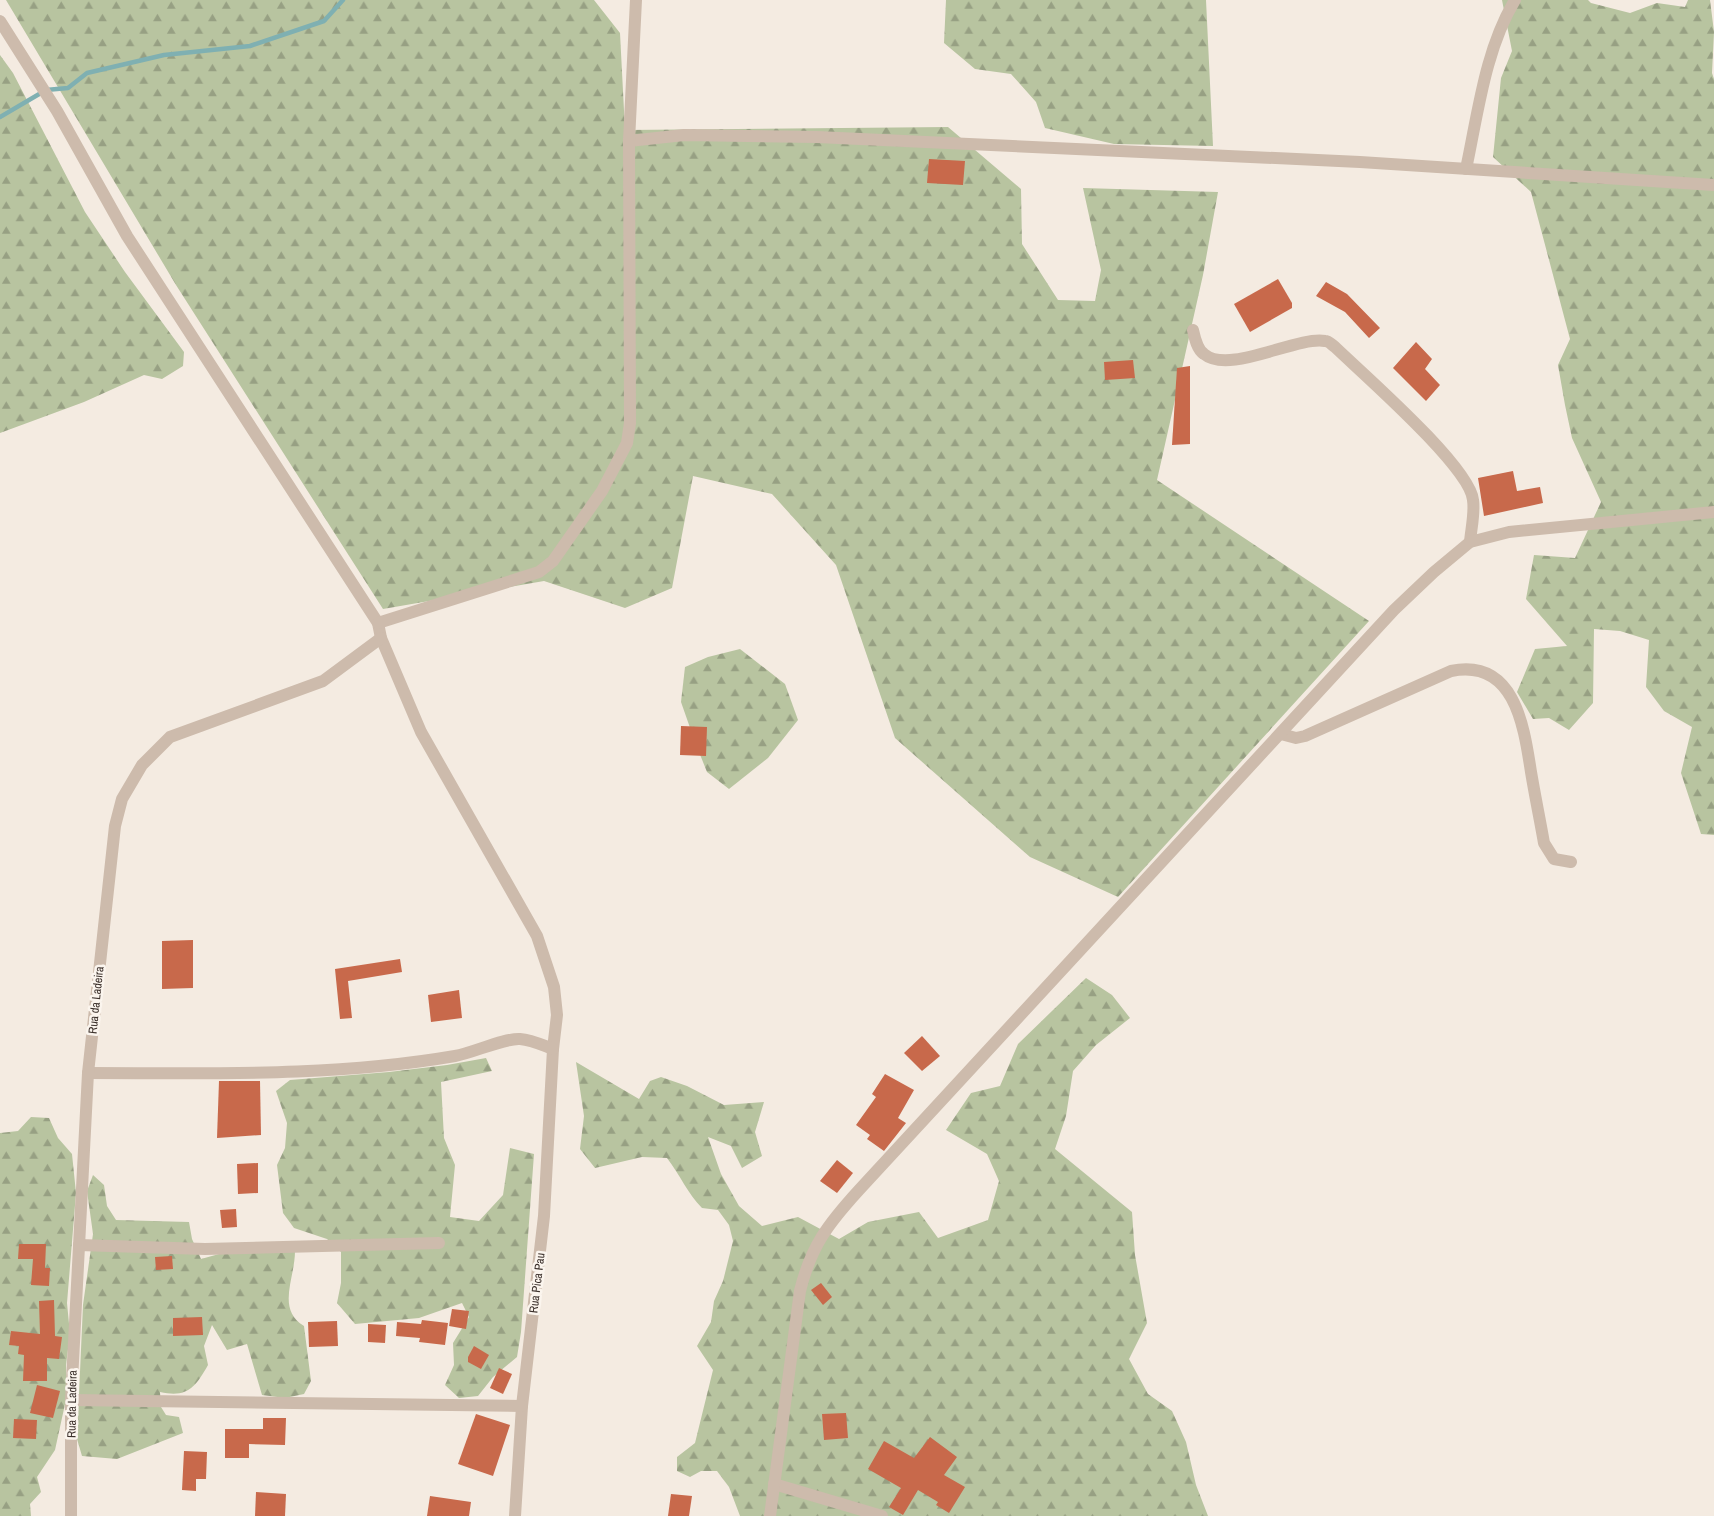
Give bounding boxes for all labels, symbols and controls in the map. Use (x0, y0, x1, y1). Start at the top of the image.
street label: Rua da Ladeira (84, 965, 108, 1035)
street label: Rua Pica Pau (525, 1252, 549, 1314)
street label: Rua da Ladeira (63, 1369, 81, 1438)

